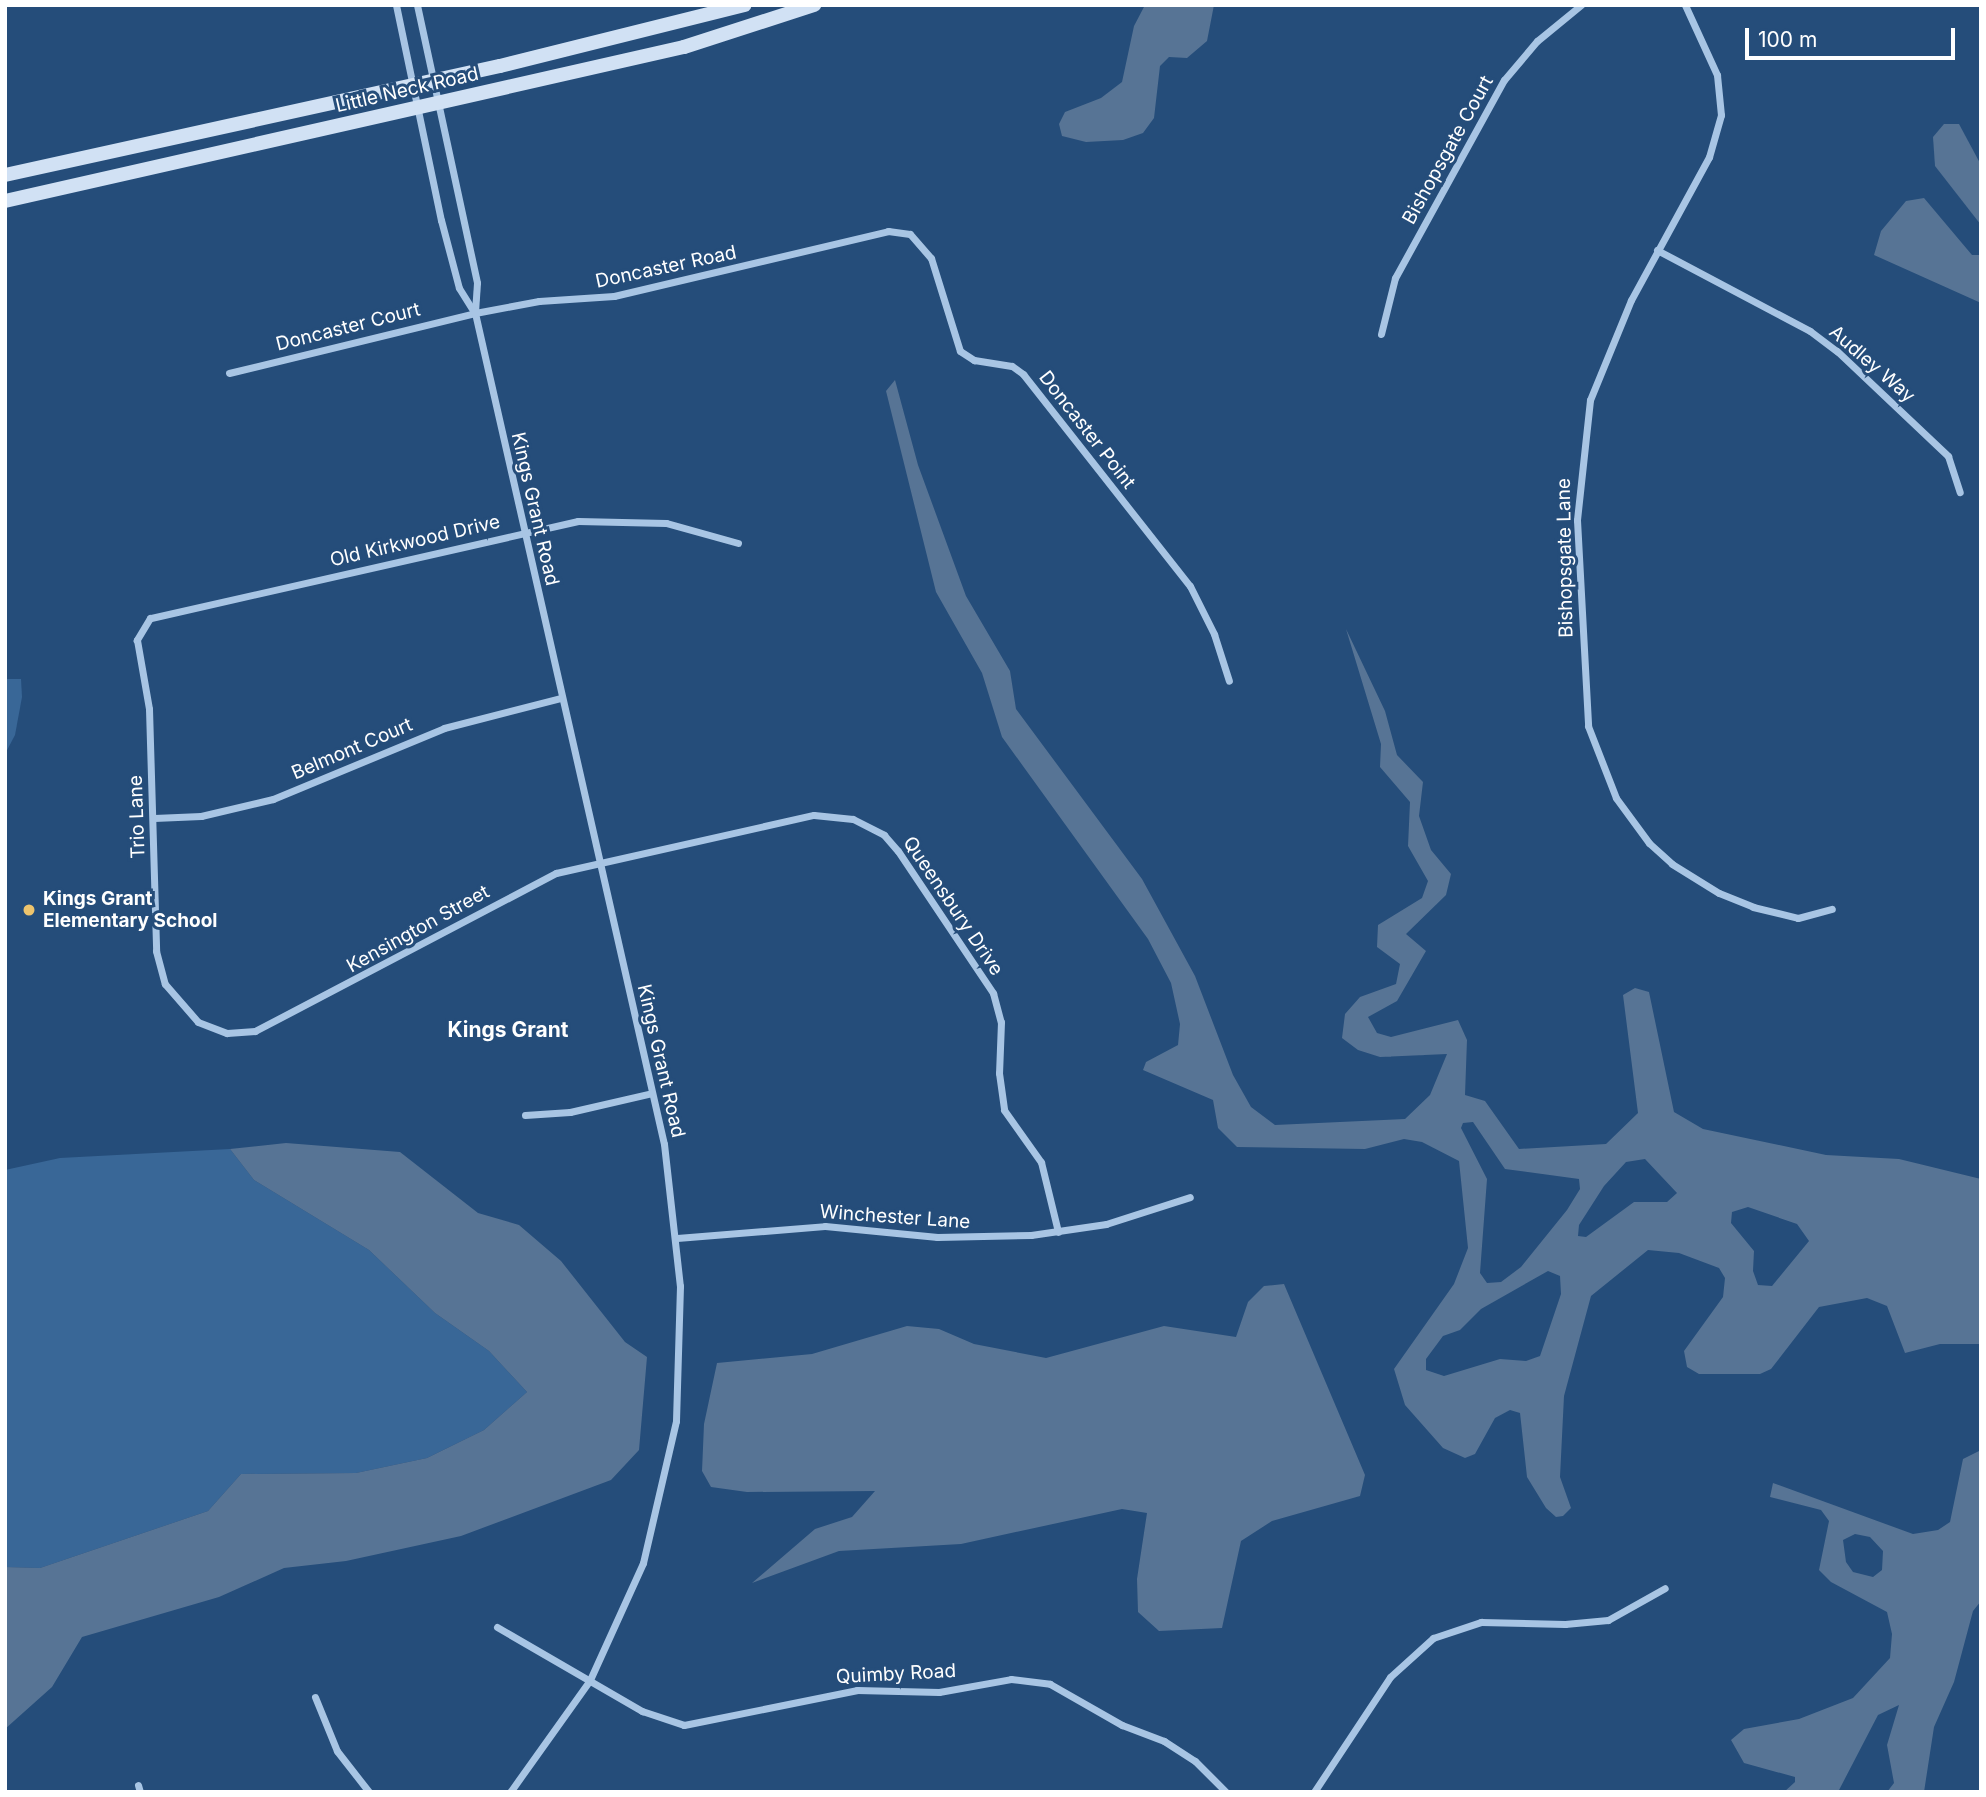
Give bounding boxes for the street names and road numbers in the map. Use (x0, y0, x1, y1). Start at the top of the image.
street label: Little Neck Road (333, 62, 481, 118)
street label: Bishopsgate Court (1398, 72, 1498, 228)
street label: Doncaster Road (593, 241, 739, 293)
street label: Doncaster Court (274, 298, 422, 356)
street label: Audley Way (1824, 321, 1920, 407)
street label: Doncaster Point (1034, 367, 1140, 493)
street label: Kings Grant Road (506, 430, 564, 588)
street label: Bishopsgate Lane (1552, 478, 1578, 638)
street label: Old Kirkwood Drive (328, 510, 502, 572)
street label: Belmont Court (288, 713, 416, 785)
street label: Trio Lane (124, 775, 150, 859)
street label: Queensbury Drive (898, 832, 1008, 980)
street label: Kensington Street (343, 880, 493, 978)
street label: Kings Grant Road (632, 982, 690, 1140)
street label: Winchester Lane (819, 1200, 971, 1234)
street label: Quimby Road (835, 1659, 957, 1689)

